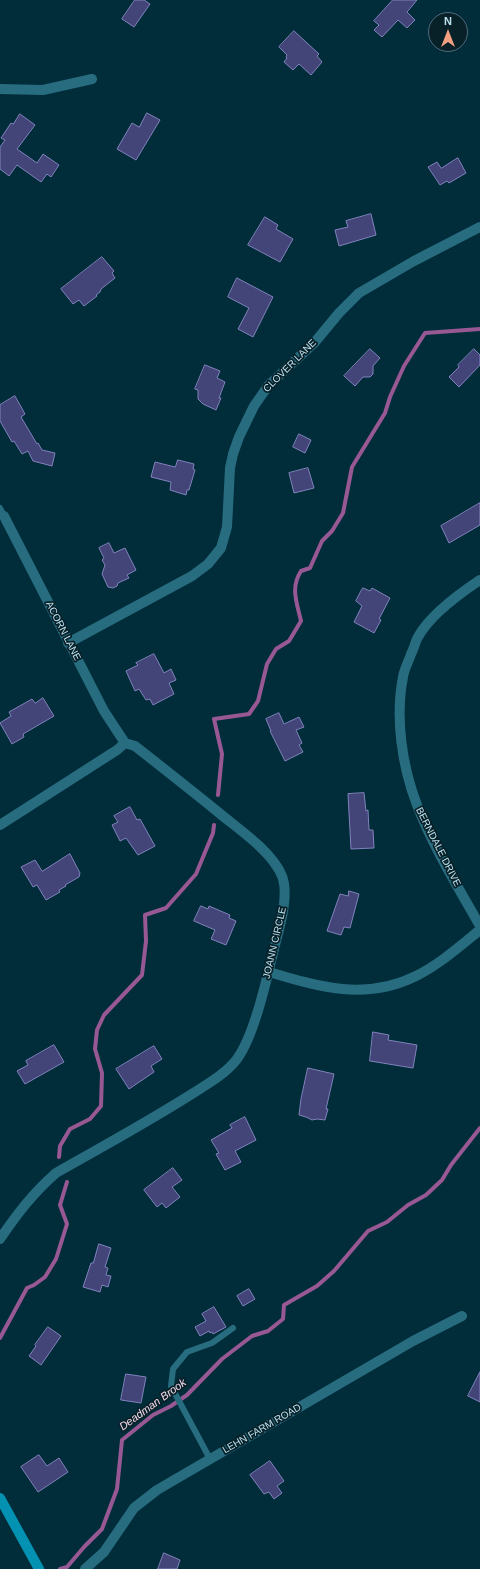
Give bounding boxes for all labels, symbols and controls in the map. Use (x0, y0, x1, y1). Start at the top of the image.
north arrow (428, 12, 468, 52)
text: N (444, 15, 452, 27)
street label: CLOVER LANE (261, 337, 319, 395)
street label: ACORN LANE (43, 599, 83, 663)
street label: BERNDALE DRIVE (413, 805, 463, 889)
street label: JOANN CIRCLE (261, 906, 289, 980)
water label: Deadman Brook (117, 1376, 189, 1434)
street label: LEHN FARM ROAD (221, 1402, 303, 1456)

